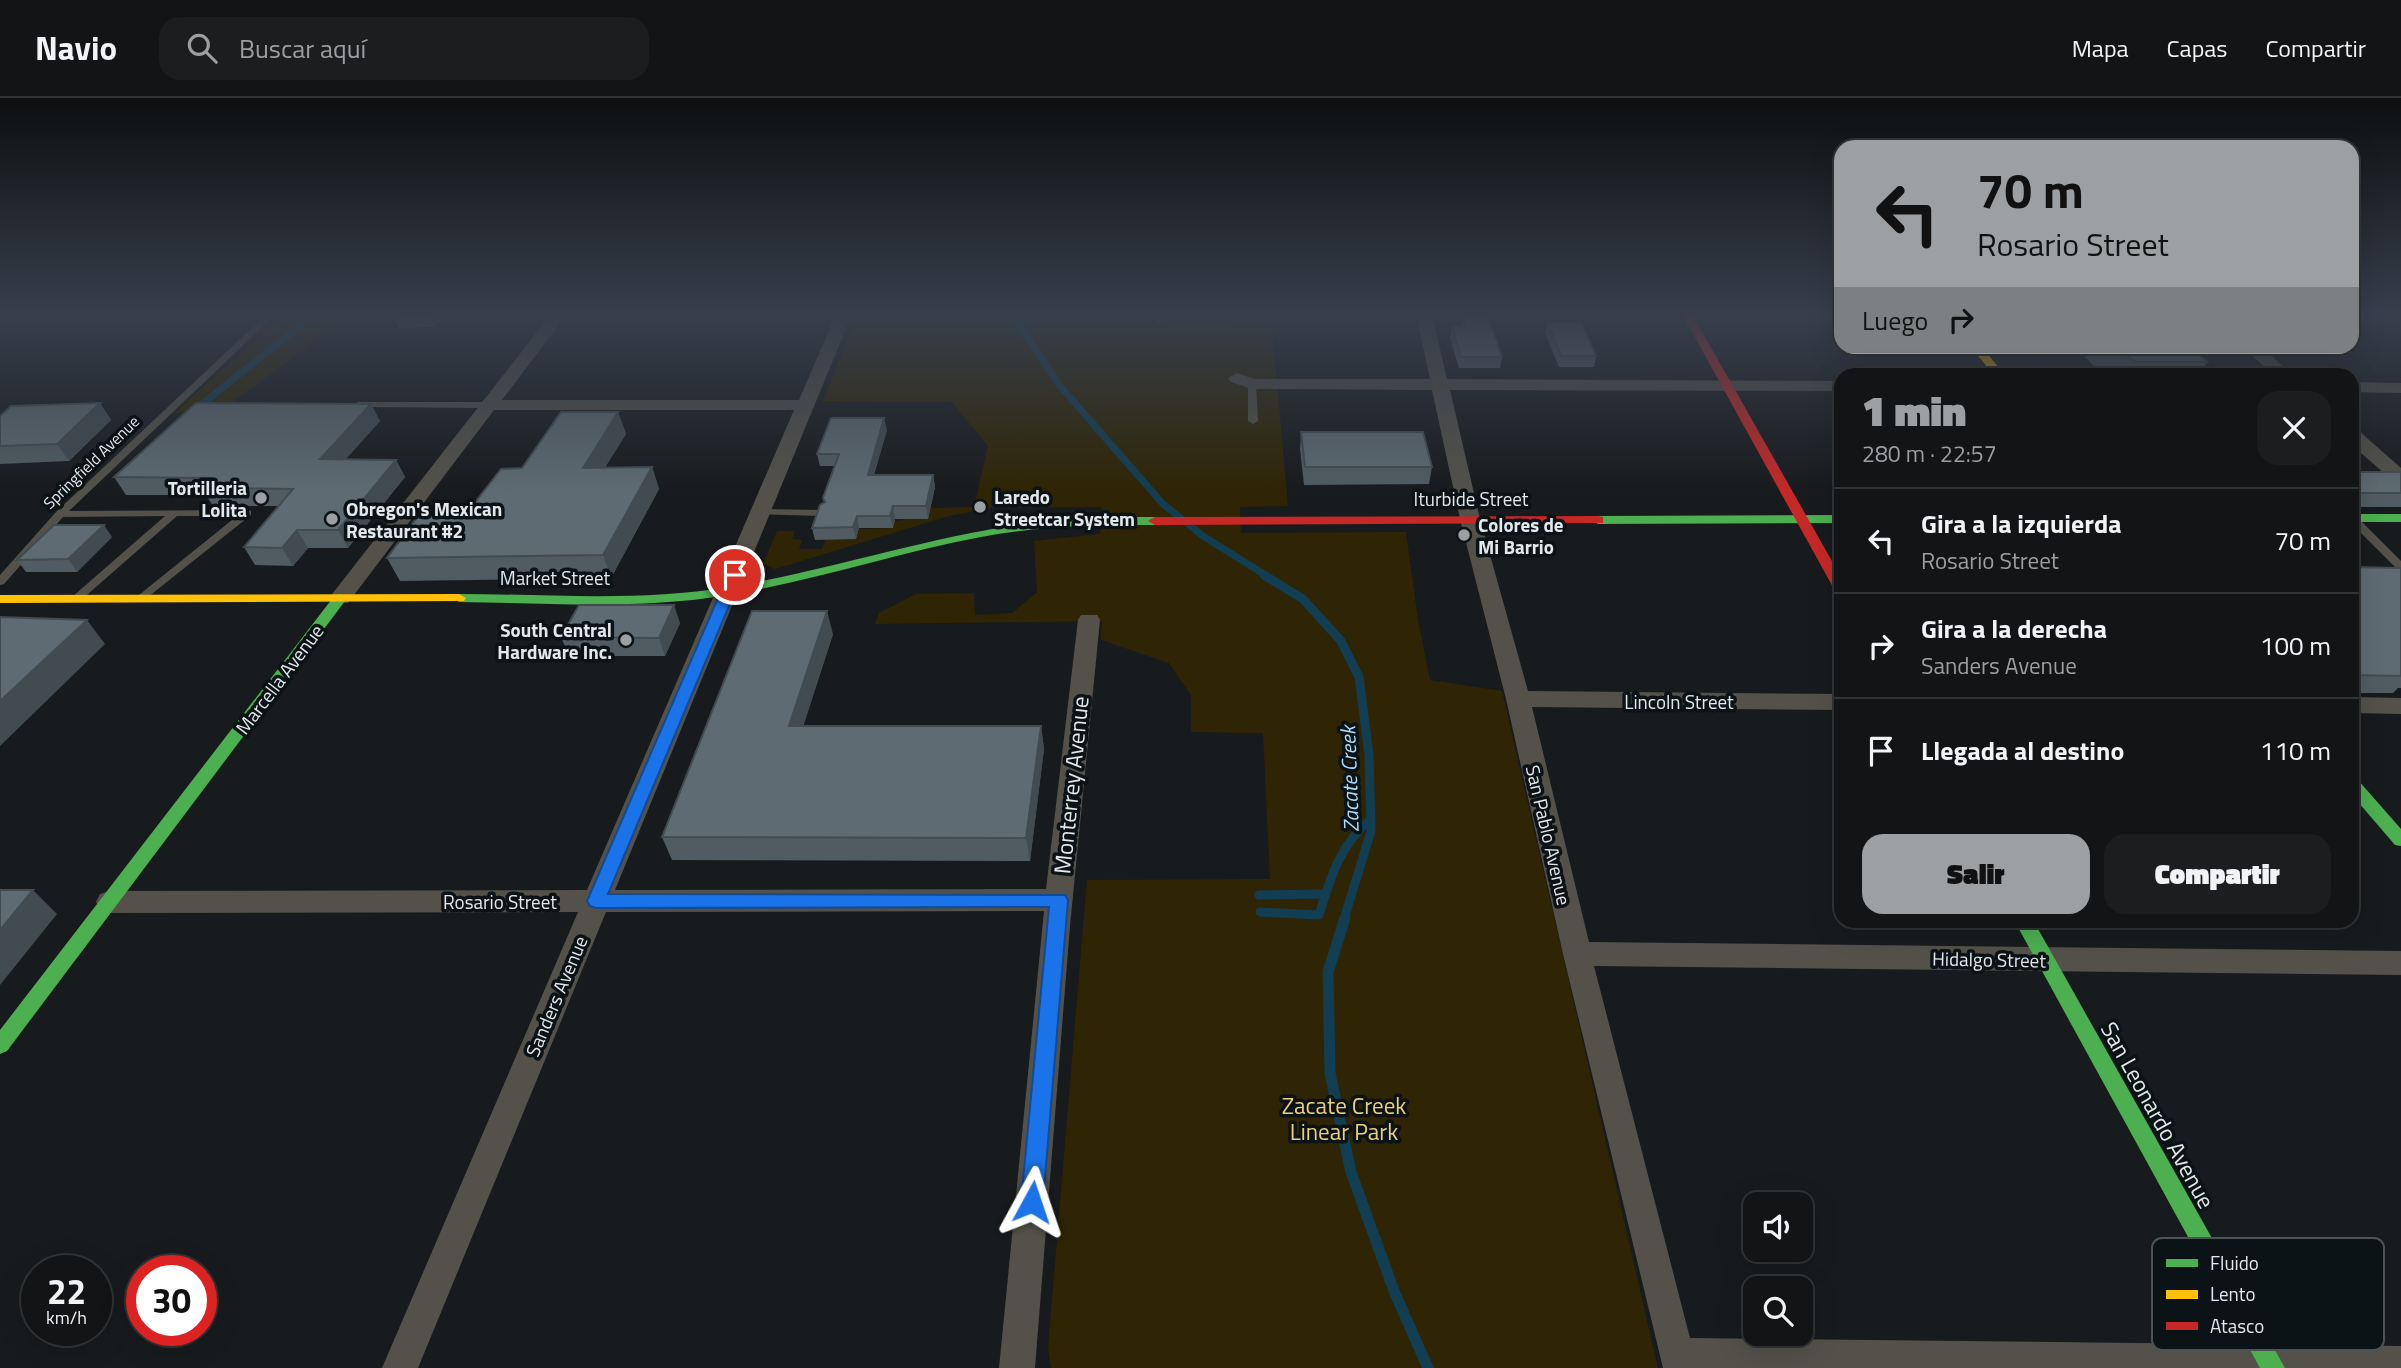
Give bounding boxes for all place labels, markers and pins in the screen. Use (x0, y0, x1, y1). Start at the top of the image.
place label: Tortilleria Lolita (168, 473, 247, 524)
place label: Laredo Streetcar System (994, 482, 1135, 533)
marker: Tortilleria Lolita (253, 490, 269, 506)
place label: Obregon's Mexican Restaurant #2 (346, 494, 502, 545)
marker: Laredo Streetcar System (972, 499, 988, 515)
place label: Colores de Mi Barrio (1478, 510, 1564, 561)
marker: Obregon's Mexican Restaurant #2 (324, 511, 340, 527)
marker: Colores de Mi Barrio (1456, 527, 1472, 543)
pin (705, 545, 765, 605)
place label: South Central Hardware Inc. (497, 615, 612, 666)
marker: South Central Hardware Inc. (618, 632, 634, 648)

